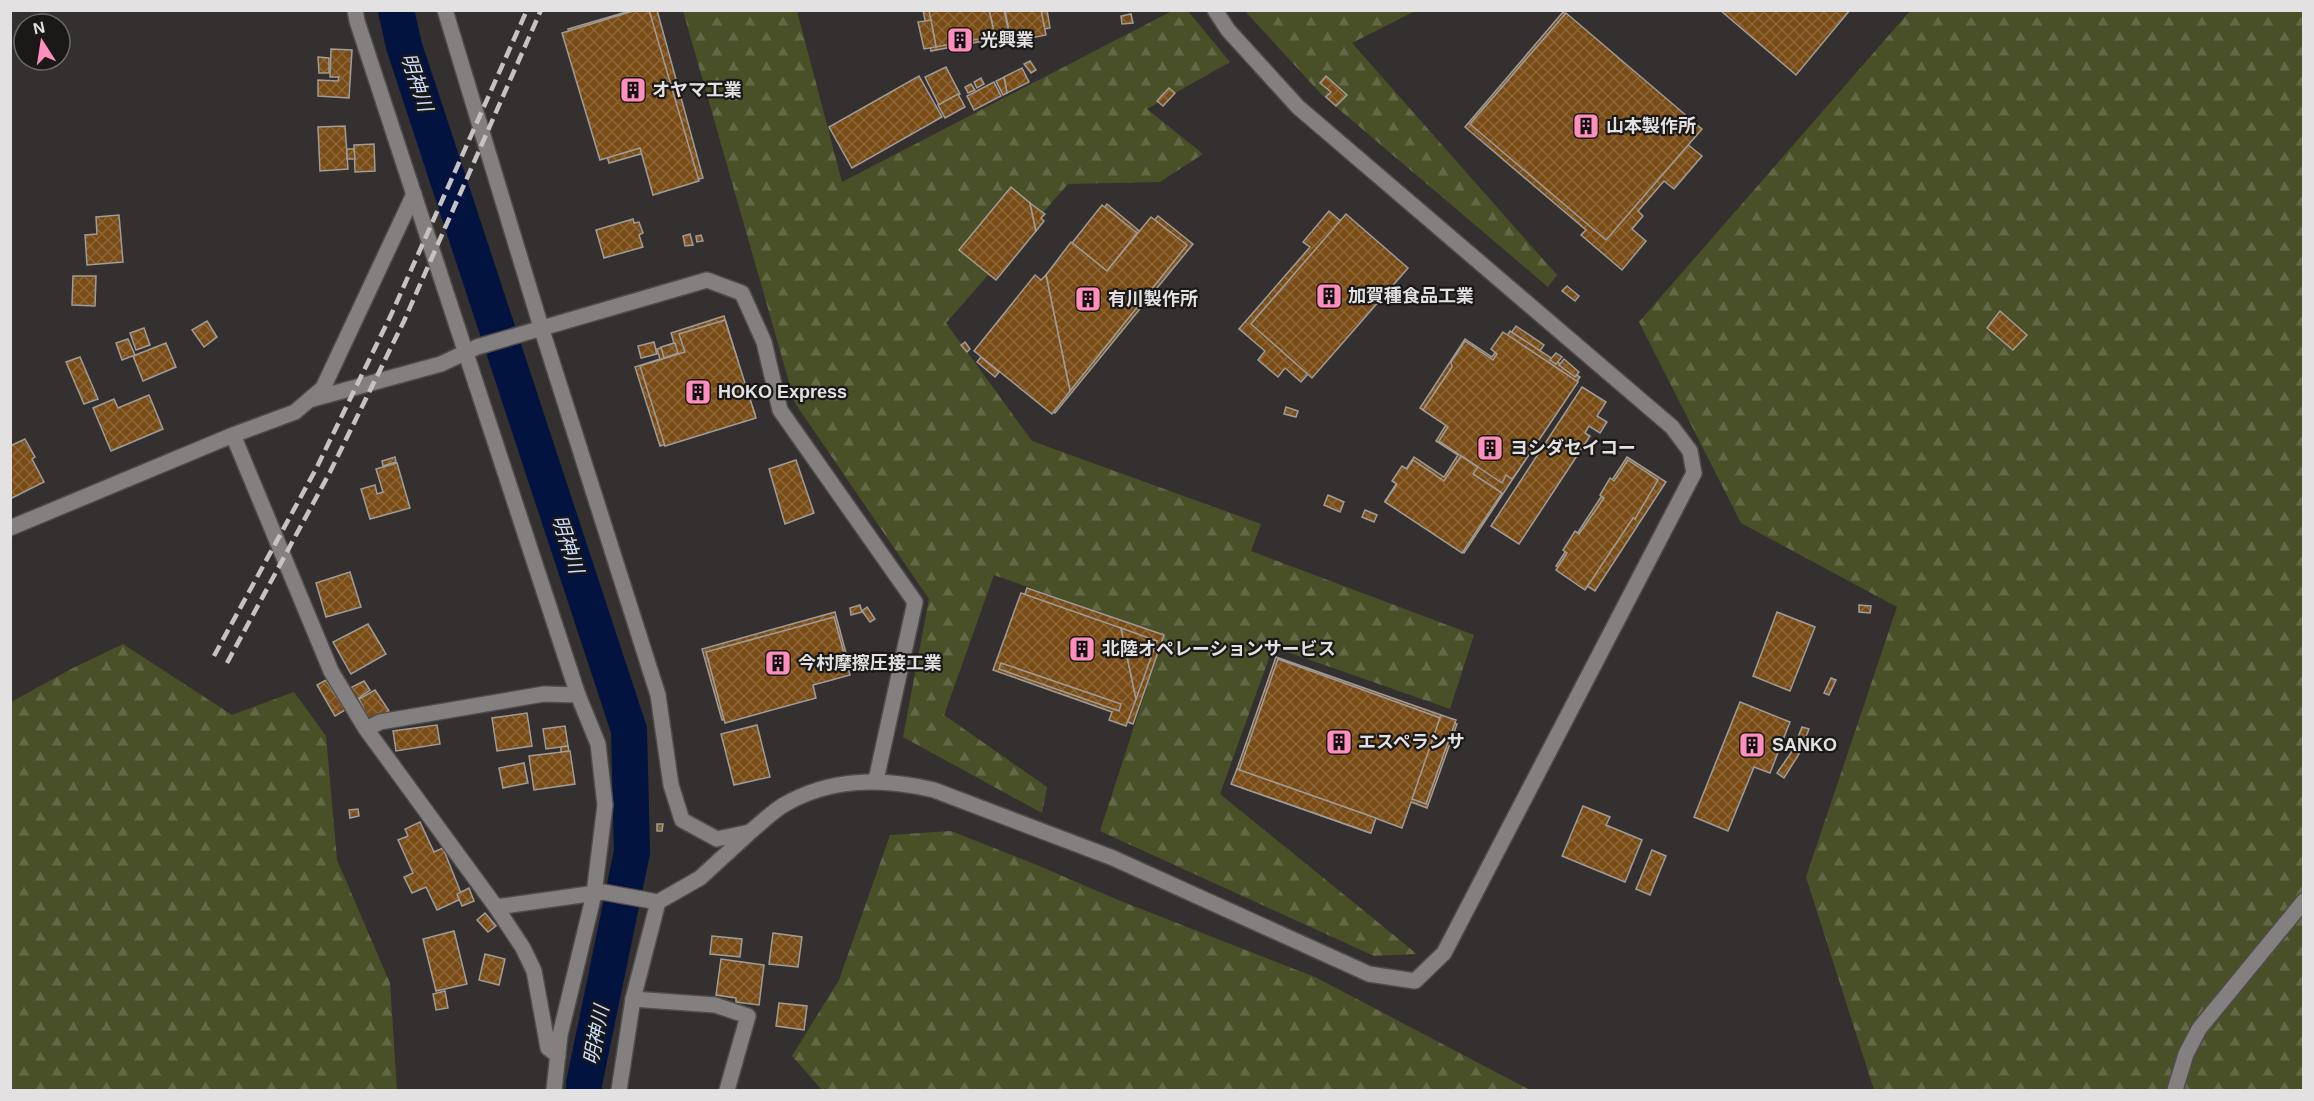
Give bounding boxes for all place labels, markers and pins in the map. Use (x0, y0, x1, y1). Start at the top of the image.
building icon: 光興業 (945, 25, 975, 55)
place label: 光興業 (980, 30, 1034, 50)
building icon: オヤマ工業 (618, 75, 648, 105)
place label: オヤマ工業 (652, 80, 742, 100)
building icon: 山本製作所 (1571, 111, 1601, 141)
place label: 山本製作所 (1606, 116, 1696, 136)
building icon: 加賀種食品工業 (1314, 281, 1344, 311)
building icon: 有川製作所 (1073, 284, 1103, 314)
place label: 加賀種食品工業 (1348, 286, 1474, 306)
place label: 有川製作所 (1108, 289, 1198, 309)
building icon: HOKO Express (683, 377, 713, 407)
place label: HOKO Express (718, 382, 847, 402)
building icon: ヨシダセイコー (1475, 433, 1505, 463)
place label: ヨシダセイコー (1510, 438, 1636, 458)
building icon: 北陸オペレーションサービス (1067, 634, 1097, 664)
place label: 北陸オペレーションサービス (1102, 639, 1336, 659)
building icon: 今村摩擦圧接工業 (763, 648, 793, 678)
place label: 今村摩擦圧接工業 (798, 653, 942, 673)
building icon: エスペランサ (1324, 727, 1354, 757)
building icon: SANKO (1737, 730, 1767, 760)
place label: エスペランサ (1358, 732, 1465, 752)
place label: SANKO (1772, 735, 1837, 755)

